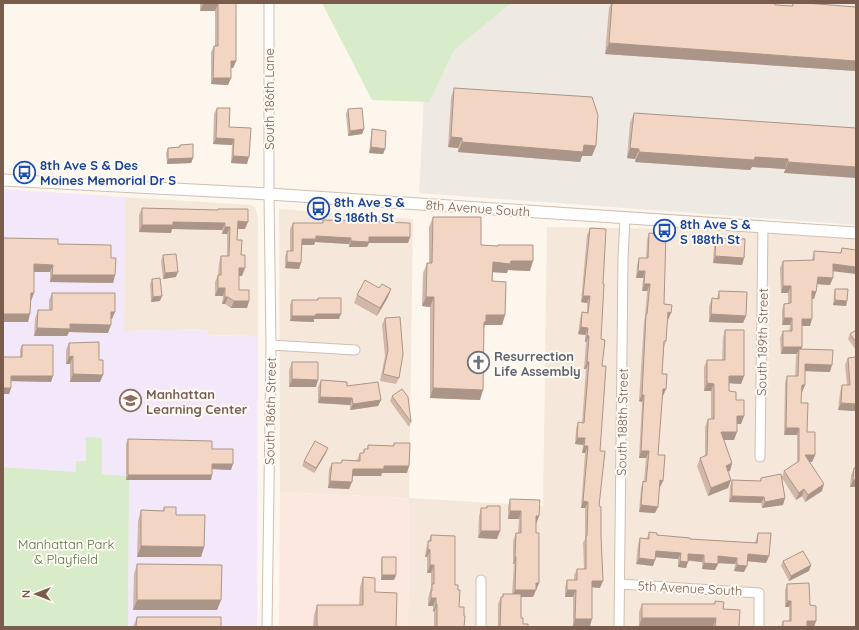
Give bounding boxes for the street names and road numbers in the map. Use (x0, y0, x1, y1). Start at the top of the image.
street label: South 186th Lane (261, 48, 277, 150)
street label: 8th Avenue South (425, 196, 531, 220)
street label: South 189th Street (753, 288, 771, 396)
street label: South 186th Street (261, 357, 279, 465)
street label: South 188th Street (613, 368, 631, 476)
street label: 5th Avenue South (637, 577, 743, 599)

